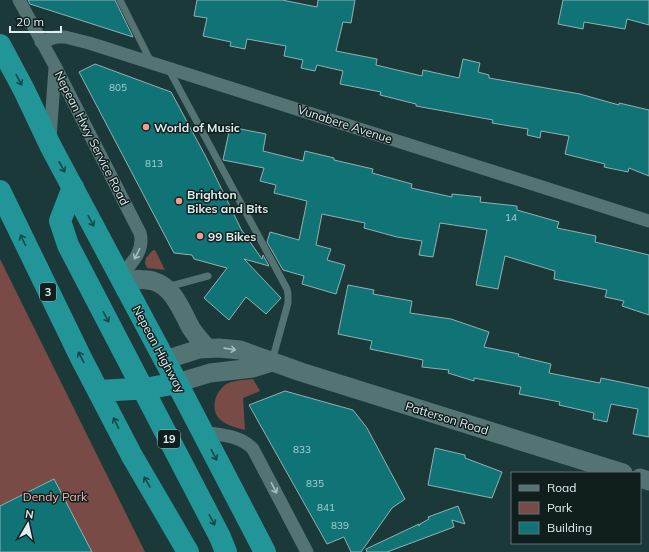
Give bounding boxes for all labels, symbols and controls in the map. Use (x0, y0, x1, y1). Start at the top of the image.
scale bar (10, 8, 61, 34)
text: 20 m (16, 14, 44, 29)
street label: Nepean Hwy Service Road (52, 68, 132, 208)
one-way arrow (15, 74, 23, 86)
house number: 805 (109, 81, 127, 94)
street label: Vunabere Avenue (296, 102, 394, 146)
place label: World of Music (154, 120, 240, 135)
marker: World of Music (141, 122, 151, 132)
house number: 813 (145, 157, 163, 170)
one-way arrow (58, 160, 66, 172)
place label: Brighton Bikes and Bits (187, 187, 268, 216)
marker: Brighton Bikes and Bits (174, 196, 184, 206)
house number: 14 (505, 211, 517, 224)
one-way arrow (88, 215, 95, 227)
place label: 99 Bikes (208, 229, 256, 244)
marker: 99 Bikes (195, 231, 205, 241)
one-way arrow (19, 235, 26, 247)
one-way arrow (133, 248, 140, 260)
road number: 3 (40, 283, 56, 301)
street label: Nepean Highway (130, 303, 189, 396)
one-way arrow (102, 311, 110, 323)
one-way arrow (223, 345, 236, 353)
one-way arrow (77, 351, 84, 363)
street label: Patterson Road (404, 398, 490, 438)
one-way arrow (112, 418, 119, 430)
road number: 19 (158, 430, 180, 448)
house number: 833 (293, 443, 311, 456)
one-way arrow (211, 448, 219, 460)
legend (511, 472, 641, 544)
one-way arrow (143, 476, 151, 488)
house number: 835 (306, 477, 324, 490)
text: Road (547, 480, 576, 495)
one-way arrow (270, 482, 278, 494)
park label: Dendy Park (23, 489, 88, 504)
text: Park (547, 500, 573, 515)
house number: 841 (317, 501, 335, 514)
north arrow (8, 504, 48, 544)
text: N (24, 507, 35, 522)
one-way arrow (208, 514, 216, 526)
house number: 839 (331, 519, 349, 532)
text: Building (547, 520, 592, 535)

